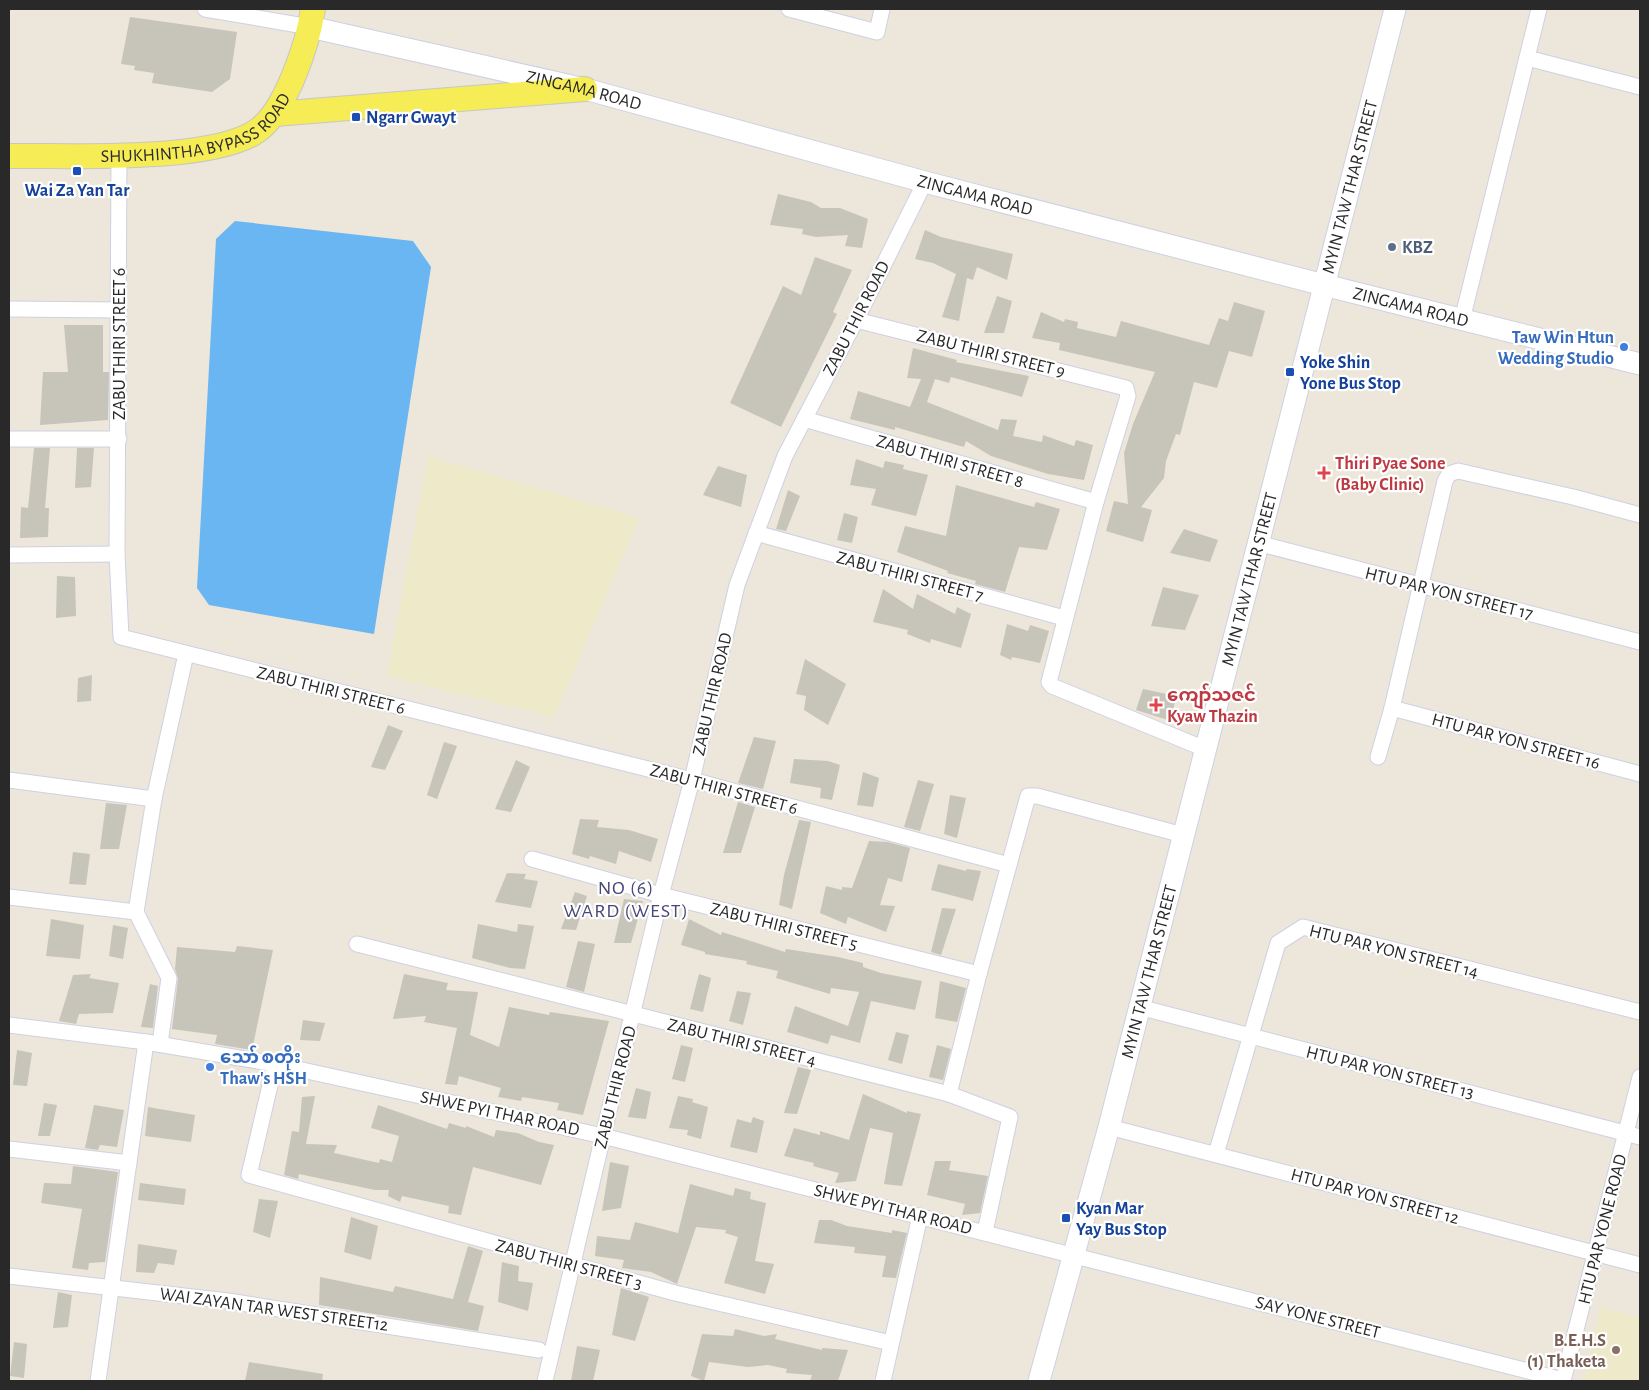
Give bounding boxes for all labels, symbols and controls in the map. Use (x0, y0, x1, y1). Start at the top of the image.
street label: ZINGAMA ROAD (524, 68, 643, 114)
street label: SHUKHINTHA BYPASS ROAD (100, 91, 294, 166)
street label: MYIN TAW THAR STREET (1320, 98, 1381, 276)
place label: Ngarr Gwayt (366, 109, 456, 127)
marker: Ngarr Gwayt (350, 111, 362, 123)
marker: Wai Za Yan Tar (71, 165, 83, 177)
street label: ZINGAMA ROAD (915, 172, 1034, 219)
place label: Wai Za Yan Tar (25, 182, 130, 200)
place label: KBZ (1402, 239, 1433, 257)
marker: KBZ (1386, 241, 1398, 253)
street label: ZABU THIR ROAD (820, 258, 893, 379)
street label: ZABU THIRI STREET 6 (111, 268, 129, 420)
street label: ZINGAMA ROAD (1351, 285, 1470, 331)
street label: ZABU THIRI STREET 9 (915, 327, 1067, 381)
place label: Taw Win Htun Wedding Studio (1498, 329, 1614, 368)
marker: Taw Win Htun Wedding Studio (1618, 341, 1630, 353)
place label: Yoke Shin Yone Bus Stop (1300, 354, 1401, 393)
marker: Yoke Shin Yone Bus Stop (1284, 366, 1296, 378)
street label: ZABU THIRI STREET 8 (874, 432, 1025, 492)
place label: Thiri Pyae Sone (Baby Clinic) (1335, 455, 1445, 494)
marker: Thiri Pyae Sone (Baby Clinic) (1317, 466, 1331, 480)
street label: MYIN TAW THAR STREET (1219, 490, 1281, 668)
street label: ZABU THIRI STREET 7 (834, 549, 985, 605)
street label: HTU PAR YON STREET 17 (1363, 564, 1535, 624)
street label: ZABU THIR ROAD (690, 631, 736, 758)
street label: ZABU THIRI STREET 6 (255, 664, 407, 718)
place label: ကျော်သဇင် Kyaw Thazin (1167, 683, 1258, 726)
marker: ကျော်သဇင် Kyaw Thazin (1149, 698, 1163, 712)
street label: HTU PAR YON STREET 16 (1430, 711, 1602, 773)
street label: ZABU THIRI STREET 6 (648, 762, 800, 818)
district label: NO (6) WARD (WEST) (563, 878, 689, 921)
street label: MYIN TAW THAR STREET (1119, 883, 1181, 1060)
street label: ZABU THIRI STREET 5 (708, 900, 859, 954)
street label: HTU PAR YON STREET 14 (1307, 922, 1480, 982)
street label: ZABU THIRI STREET 4 (666, 1016, 818, 1070)
street label: ZABU THIR ROAD (592, 1024, 640, 1150)
street label: HTU PAR YON STREET 13 (1304, 1043, 1476, 1103)
place label: သော် စတိုး Thaw's HSH (220, 1045, 307, 1088)
marker: သော် စတိုး Thaw's HSH (204, 1061, 216, 1073)
street label: SHWE PYI THAR ROAD (419, 1088, 581, 1140)
street label: HTU PAR YONE ROAD (1576, 1152, 1630, 1306)
street label: HTU PAR YON STREET 12 (1289, 1166, 1461, 1228)
street label: SHWE PYI THAR ROAD (812, 1182, 974, 1238)
place label: Kyan Mar Yay Bus Stop (1076, 1200, 1167, 1239)
marker: Kyan Mar Yay Bus Stop (1060, 1212, 1072, 1224)
street label: ZABU THIRI STREET 3 (493, 1237, 644, 1293)
street label: WAI ZAYAN TAR WEST STREET12 (158, 1285, 389, 1335)
street label: SAY YONE STREET (1253, 1294, 1382, 1342)
place label: B.E.H.S (1) Thaketa (1527, 1332, 1606, 1371)
marker: B.E.H.S (1) Thaketa (1610, 1344, 1622, 1356)

